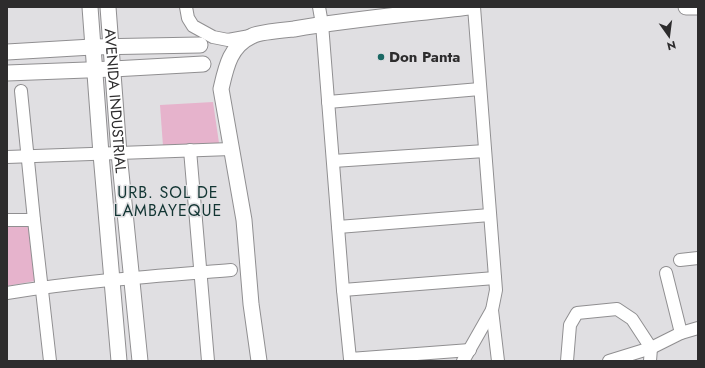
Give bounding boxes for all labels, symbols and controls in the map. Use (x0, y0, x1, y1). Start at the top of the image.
north arrow (649, 16, 689, 56)
street label: AVENIDA INDUSTRIAL (99, 28, 132, 174)
text: N (665, 37, 678, 55)
place label: Don Panta (389, 46, 460, 68)
marker: Don Panta (376, 52, 386, 62)
district label: URB. SOL DE LAMBAYEQUE (114, 181, 222, 222)

